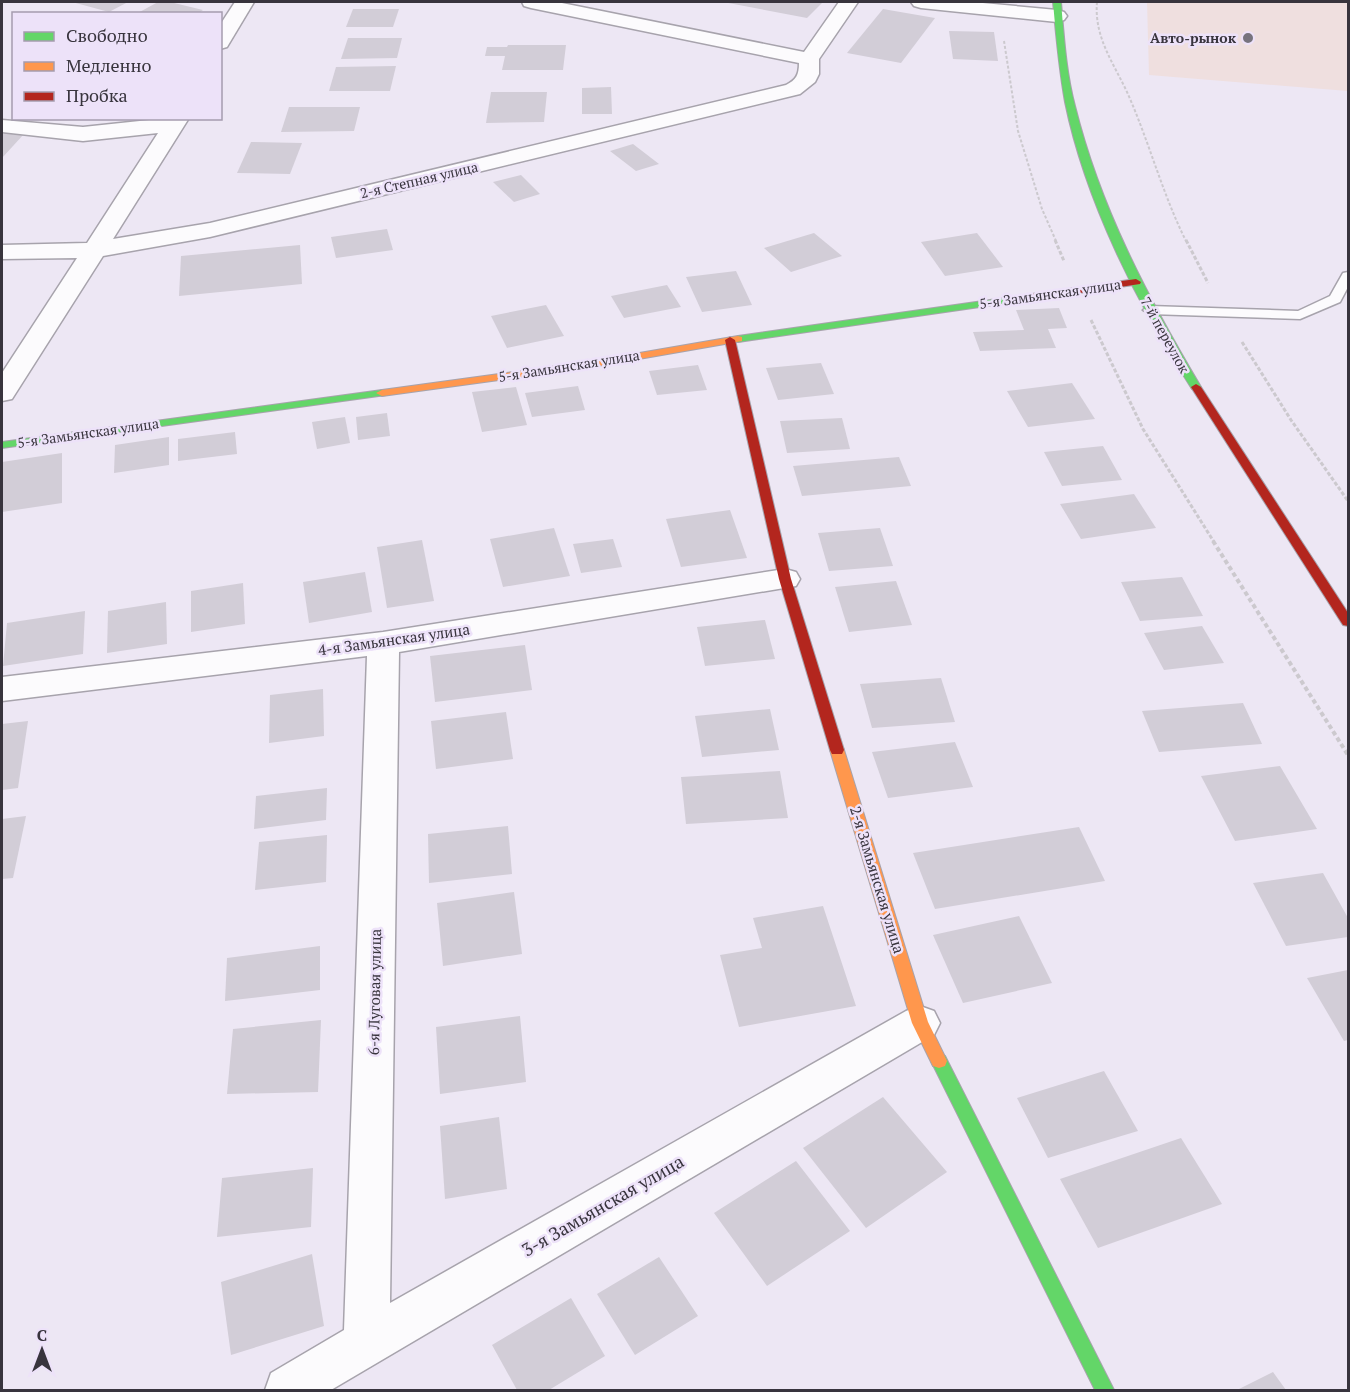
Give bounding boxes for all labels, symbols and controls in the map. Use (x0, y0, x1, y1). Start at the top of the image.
legend (12, 12, 222, 120)
text: Свободно (66, 23, 148, 47)
place label: Авто-рынок (1150, 28, 1237, 47)
marker: Авто-рынок (1241, 31, 1255, 45)
text: Медленно (66, 53, 152, 77)
text: Пробка (66, 83, 128, 107)
street label: 2-я Степная улица (358, 157, 480, 202)
street label: 5-я Замьянская улица (978, 274, 1122, 313)
street label: 7-й переулок (1137, 293, 1194, 377)
street label: 5-я Замьянская улица (497, 345, 641, 386)
street label: 5-я Замьянская улица (16, 413, 160, 452)
street label: 4-я Замьянская улица (317, 618, 471, 660)
street label: 2-я Замьянская улица (846, 804, 910, 956)
street label: 6-я Луговая улица (363, 928, 385, 1055)
street label: 3-я Замьянская улица (517, 1149, 688, 1261)
north arrow (12, 1320, 72, 1380)
text: С (37, 1324, 47, 1346)

